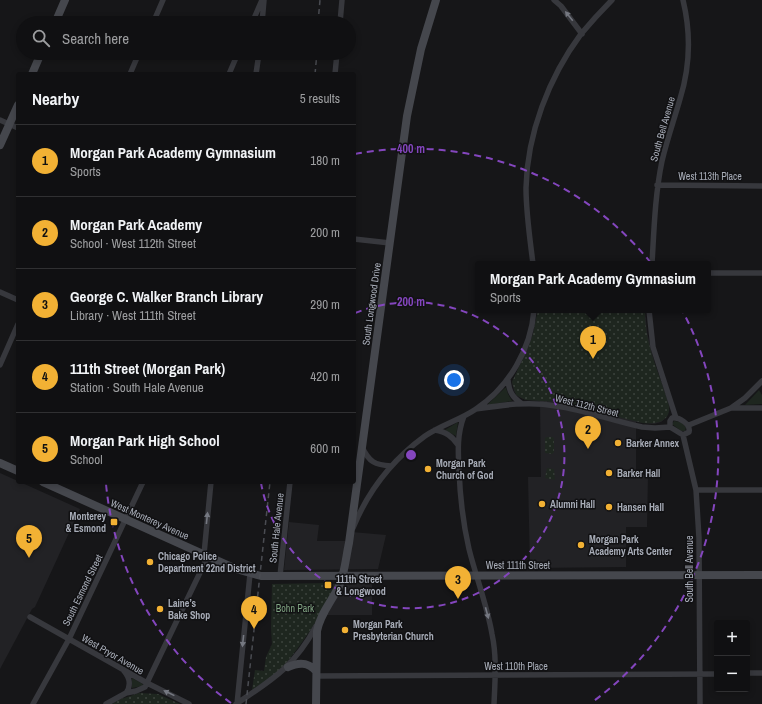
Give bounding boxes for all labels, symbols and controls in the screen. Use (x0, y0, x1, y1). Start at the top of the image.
one-way arrow (565, 11, 573, 22)
search box (16, 16, 356, 60)
icon: search (30, 27, 52, 49)
text: Search here (62, 28, 129, 49)
text: Nearby (32, 87, 79, 110)
text: 5 results (300, 90, 340, 107)
street label: South Bell Avenue (647, 95, 678, 163)
text: 400 m (397, 141, 425, 157)
text: Morgan Park Academy Gymnasium (70, 142, 276, 163)
text: 1 (42, 152, 48, 169)
text: 180 m (310, 152, 340, 169)
text: Sports (70, 163, 101, 180)
street label: West 113th Place (678, 170, 742, 183)
text: Morgan Park Academy (70, 214, 202, 235)
text: 2 (42, 224, 48, 241)
text: 200 m (310, 224, 340, 241)
text: School · West 112th Street (70, 235, 196, 252)
street label: South Longwood Drive (359, 261, 384, 346)
popup (475, 261, 711, 313)
text: Morgan Park Academy Gymnasium (490, 268, 696, 289)
text: George C. Walker Branch Library (70, 286, 263, 307)
text: Sports (490, 289, 521, 306)
text: 200 m (397, 294, 425, 310)
text: 3 (42, 296, 48, 313)
text: 290 m (310, 296, 340, 313)
text: Library · West 111th Street (70, 307, 196, 324)
pin: 1 (580, 326, 606, 359)
text: 111th Street (Morgan Park) (70, 358, 225, 379)
text: 4 (42, 368, 48, 385)
text: 420 m (310, 368, 340, 385)
your location (444, 370, 464, 390)
text: Station · South Hale Avenue (70, 379, 204, 396)
street label: West 112th Street (554, 391, 621, 420)
pin: 2 (575, 416, 601, 449)
text: Morgan Park High School (70, 430, 220, 451)
place label: Barker Annex (626, 437, 679, 450)
marker: Barker Annex (613, 438, 623, 448)
text: 5 (42, 440, 48, 457)
text: 600 m (310, 440, 340, 457)
centre of rings (404, 448, 418, 462)
text: School (70, 451, 103, 468)
place label: Morgan Park Church of God (436, 457, 493, 482)
marker: Morgan Park Church of God (423, 464, 433, 474)
place label: Barker Hall (617, 467, 660, 480)
marker: Barker Hall (604, 468, 614, 478)
street label: South Hale Avenue (266, 492, 287, 564)
street label: West Monterey Avenue (109, 496, 191, 543)
place label: Alumni Hall (550, 498, 595, 511)
marker: Alumni Hall (537, 499, 547, 509)
place label: Hansen Hall (617, 501, 664, 514)
marker: Hansen Hall (604, 502, 614, 512)
place label: Monterey & Esmond (65, 510, 106, 535)
one-way arrow (204, 512, 211, 524)
marker: Monterey & Esmond (109, 517, 119, 527)
pin: 5 (16, 525, 42, 558)
place label: Morgan Park Academy Arts Center (589, 533, 673, 558)
street label: South Bell Avenue (683, 535, 696, 602)
marker: Morgan Park Academy Arts Center (576, 540, 586, 550)
place label: Chicago Police Department 22nd District (158, 550, 256, 575)
street label: South Esmond Street (60, 552, 106, 628)
marker: Chicago Police Department 22nd District (145, 557, 155, 567)
street label: West 111th Street (486, 559, 551, 572)
pin: 3 (445, 566, 471, 599)
place label: 111th Street & Longwood (336, 573, 386, 598)
marker: 111th Street & Longwood (323, 580, 333, 590)
pin: 4 (241, 596, 267, 629)
place label: Laine’s Bake Shop (168, 597, 210, 622)
park label: Bohn Park (276, 602, 315, 615)
marker: Laine’s Bake Shop (155, 604, 165, 614)
one-way arrow (485, 607, 491, 619)
place label: Morgan Park Presbyterian Church (353, 618, 434, 643)
map controls (714, 620, 750, 692)
button: + (714, 620, 750, 656)
marker: Morgan Park Presbyterian Church (340, 625, 350, 635)
street label: West Pryor Avenue (79, 631, 147, 678)
one-way arrow (240, 635, 246, 647)
button: − (714, 656, 750, 692)
street label: West 110th Place (484, 660, 548, 673)
one-way arrow (163, 690, 174, 696)

